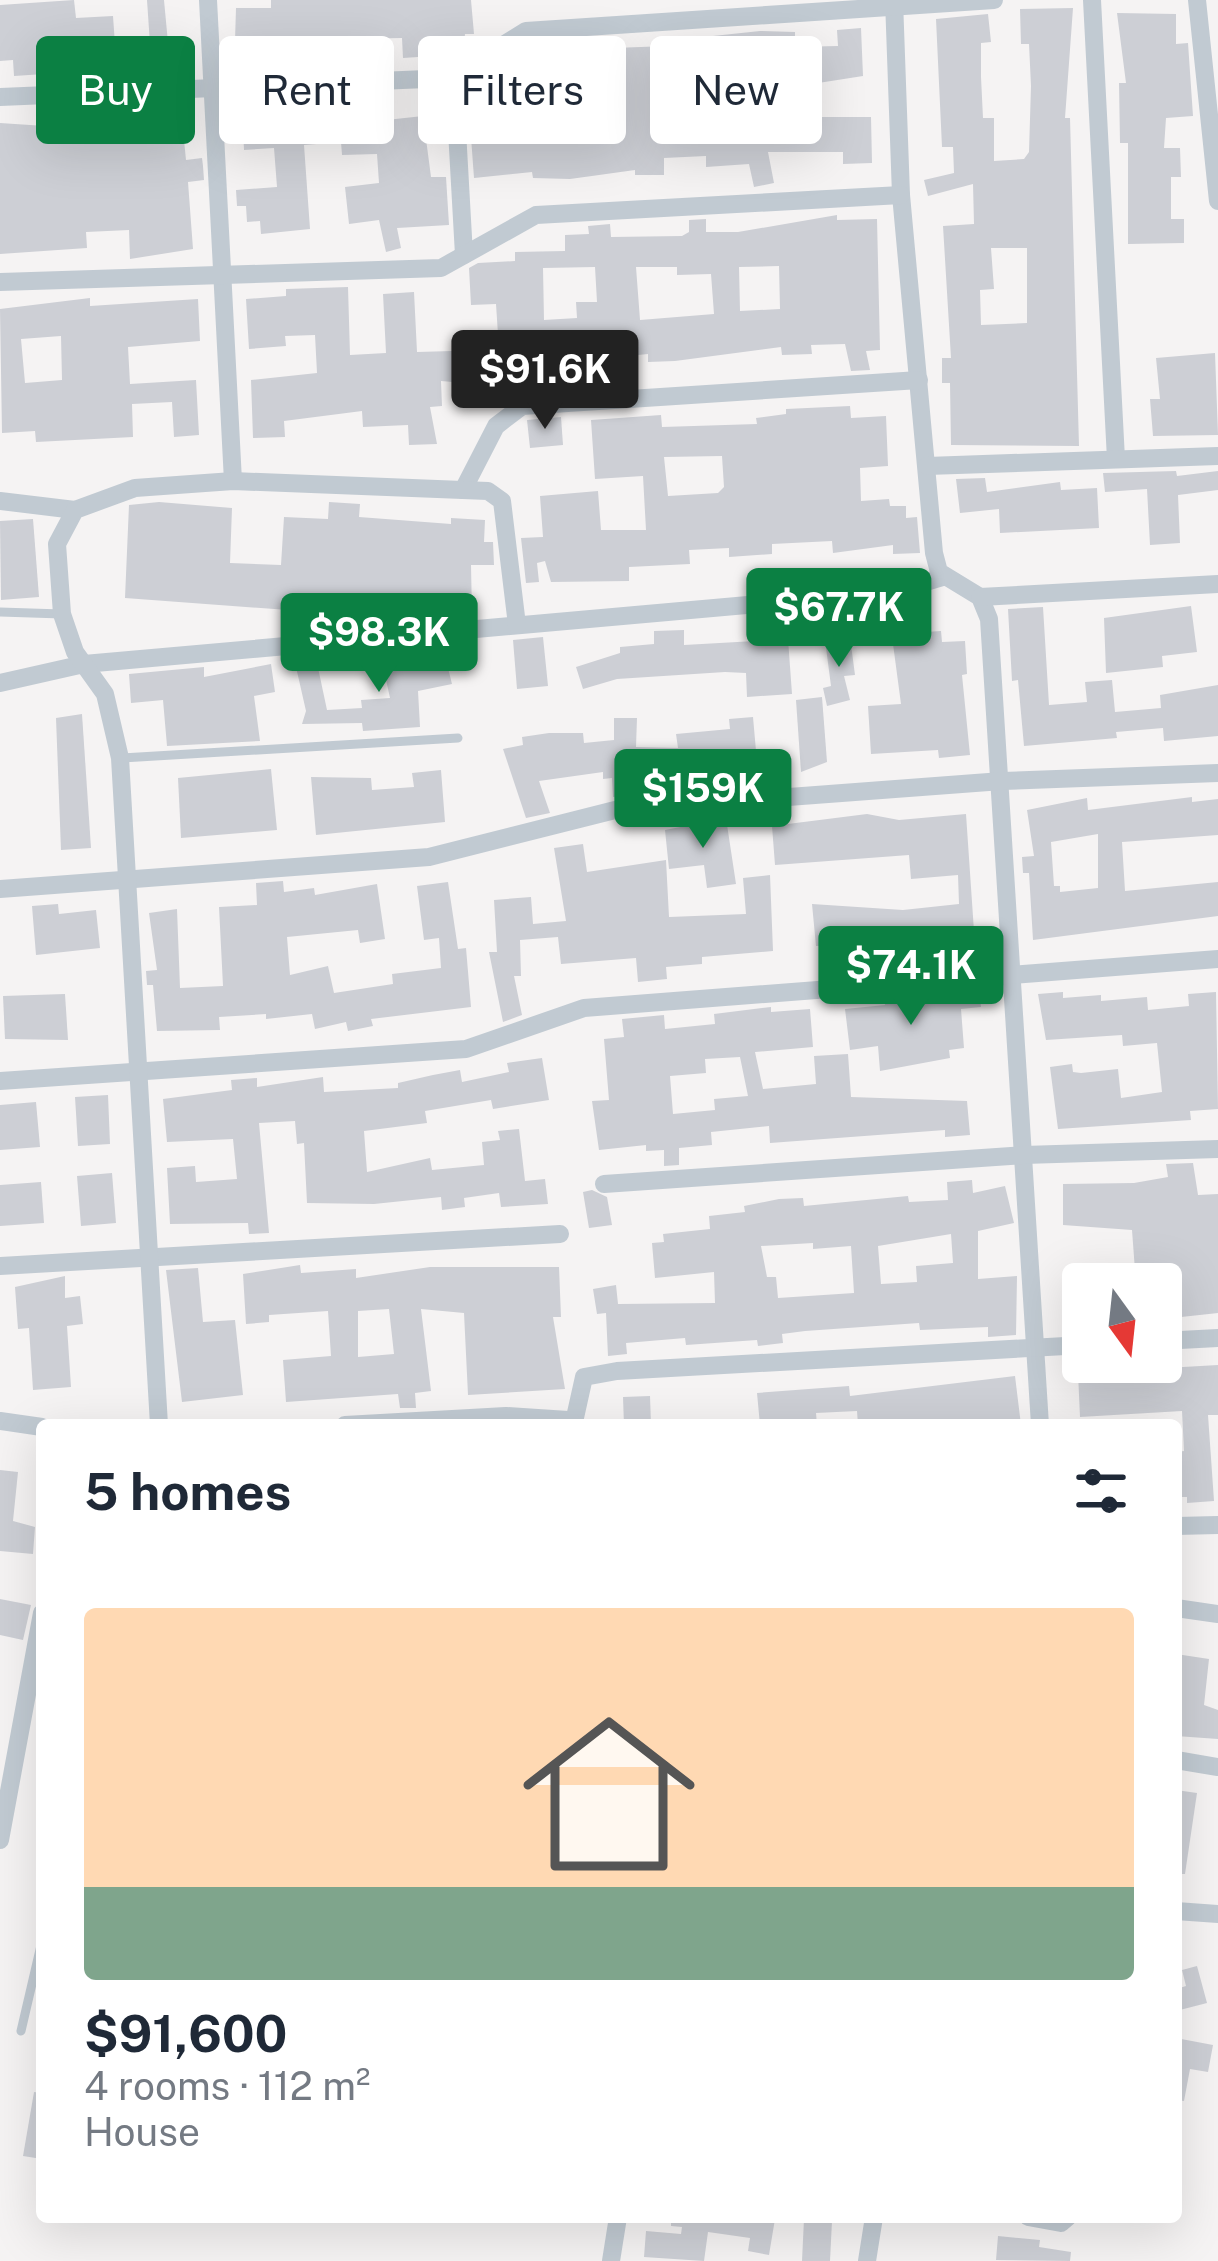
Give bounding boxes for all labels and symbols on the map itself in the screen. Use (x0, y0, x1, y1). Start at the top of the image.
pin: $91.6K (447, 330, 643, 432)
pin: $67.7K (741, 568, 937, 670)
pin: $98.3K (281, 593, 477, 695)
pin: $159K (619, 749, 787, 851)
pin: $74.1K (813, 926, 1009, 1028)
north arrow (1062, 1263, 1182, 1383)

